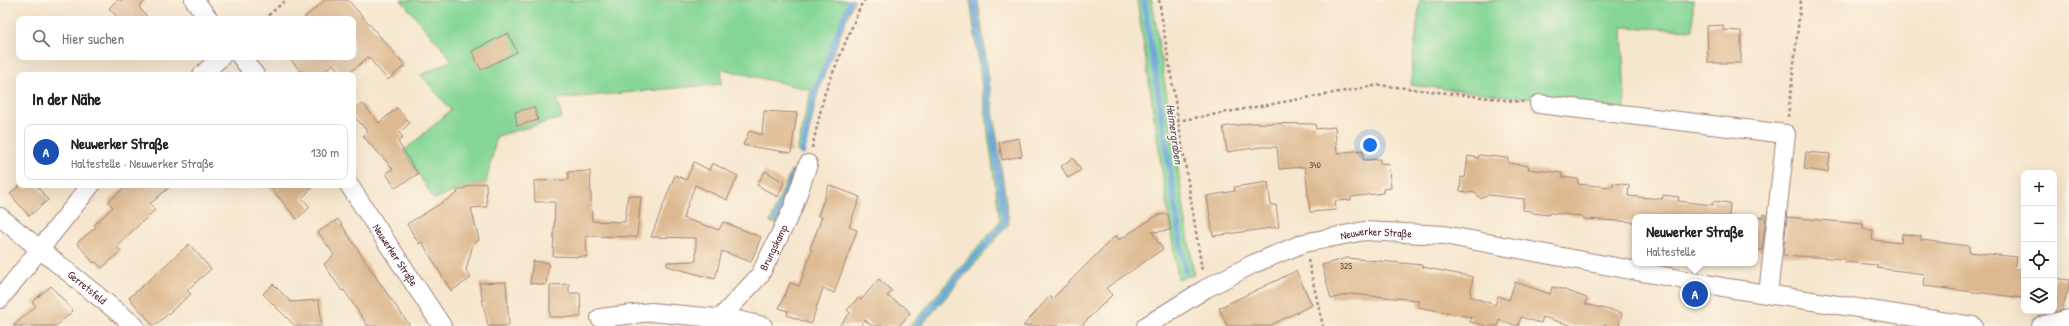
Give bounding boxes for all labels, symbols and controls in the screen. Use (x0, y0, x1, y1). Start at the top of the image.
search box (16, 16, 356, 60)
icon: search (30, 27, 52, 49)
text: Hier suchen (62, 28, 124, 49)
text: In der Nähe (32, 87, 101, 110)
water label: Heimergraben (1162, 103, 1188, 167)
text: Neuwerker Straße (71, 133, 169, 154)
your location (1360, 135, 1380, 155)
text: A (43, 143, 49, 161)
text: 130 m (311, 143, 339, 161)
text: Haltestelle · Neuwerker Straße (71, 154, 214, 172)
house number: 340 (1309, 159, 1321, 171)
map controls (2021, 170, 2057, 314)
button: + (2021, 170, 2057, 206)
button: − (2021, 206, 2057, 242)
popup (1632, 214, 1758, 266)
street label: Neuwerker Straße (370, 221, 421, 289)
text: Neuwerker Straße (1646, 221, 1744, 242)
street label: Brungskamp (756, 222, 791, 273)
street label: Neuwerker Straße (1339, 224, 1413, 243)
text: Haltestelle (1646, 242, 1696, 260)
button: locate (2021, 242, 2057, 278)
house number: 325 (1340, 260, 1352, 272)
street label: Gerretsfeld (65, 267, 110, 308)
button: layers (2021, 278, 2057, 314)
pin: A (1682, 279, 1708, 309)

